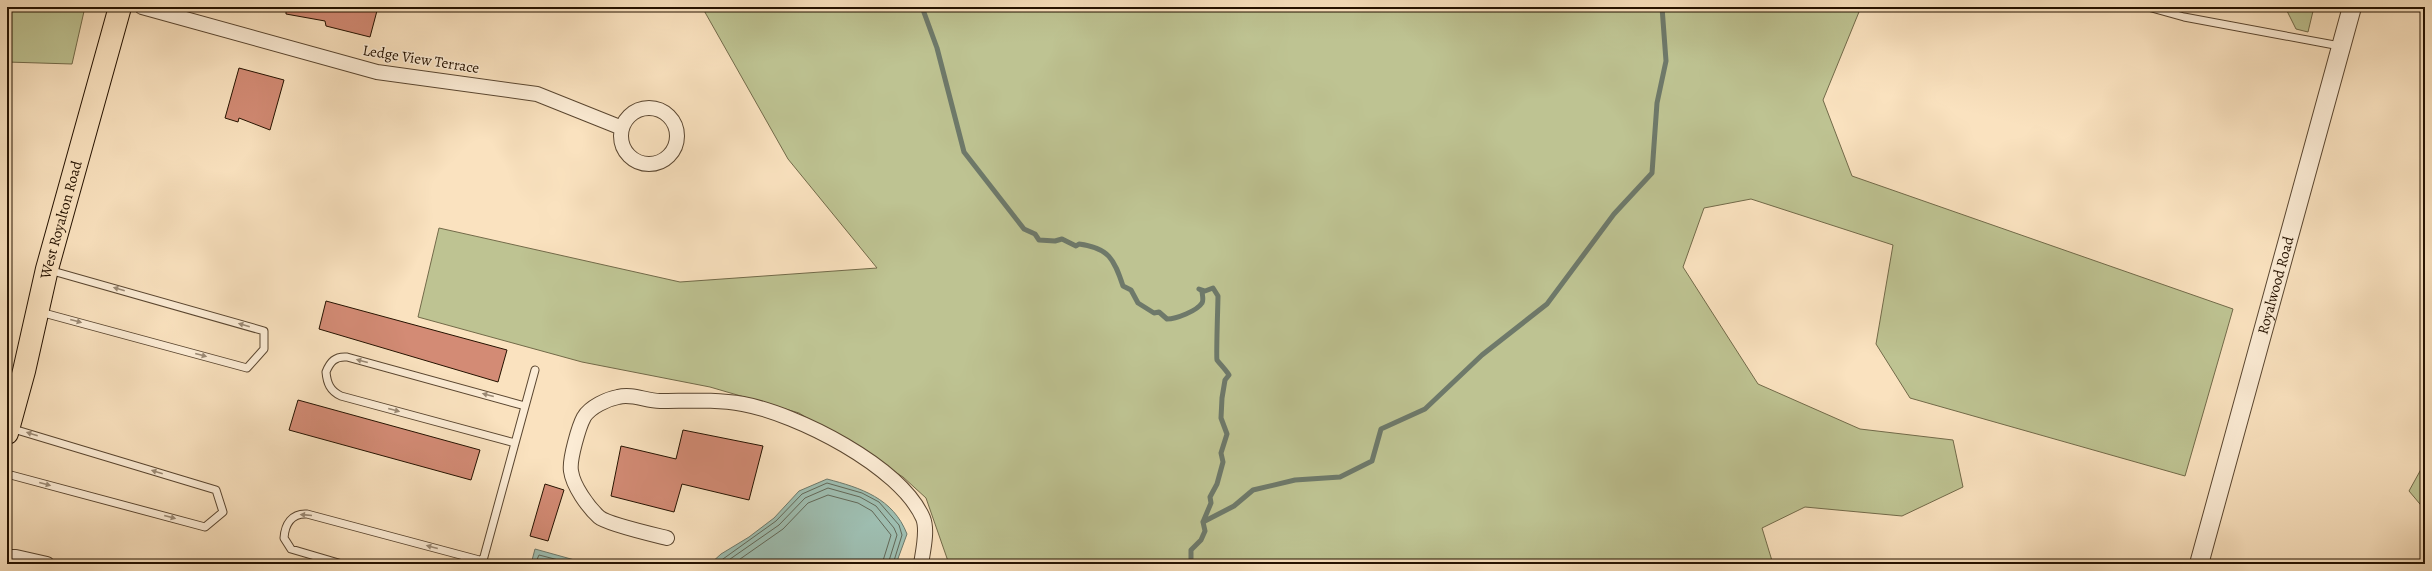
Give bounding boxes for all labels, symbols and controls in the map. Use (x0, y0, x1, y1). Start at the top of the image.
street label: Ledge View Terrace (361, 40, 481, 78)
street label: West Royalton Road (35, 158, 87, 282)
street label: Royalwood Road (2253, 233, 2299, 337)
one-way arrow (113, 286, 125, 292)
one-way arrow (70, 318, 82, 324)
one-way arrow (238, 322, 250, 328)
one-way arrow (195, 352, 207, 358)
one-way arrow (356, 358, 369, 364)
one-way arrow (481, 392, 494, 398)
one-way arrow (388, 407, 400, 413)
one-way arrow (26, 431, 38, 437)
one-way arrow (150, 469, 162, 475)
one-way arrow (39, 481, 51, 487)
one-way arrow (300, 511, 312, 518)
one-way arrow (164, 515, 176, 521)
one-way arrow (426, 544, 438, 550)

